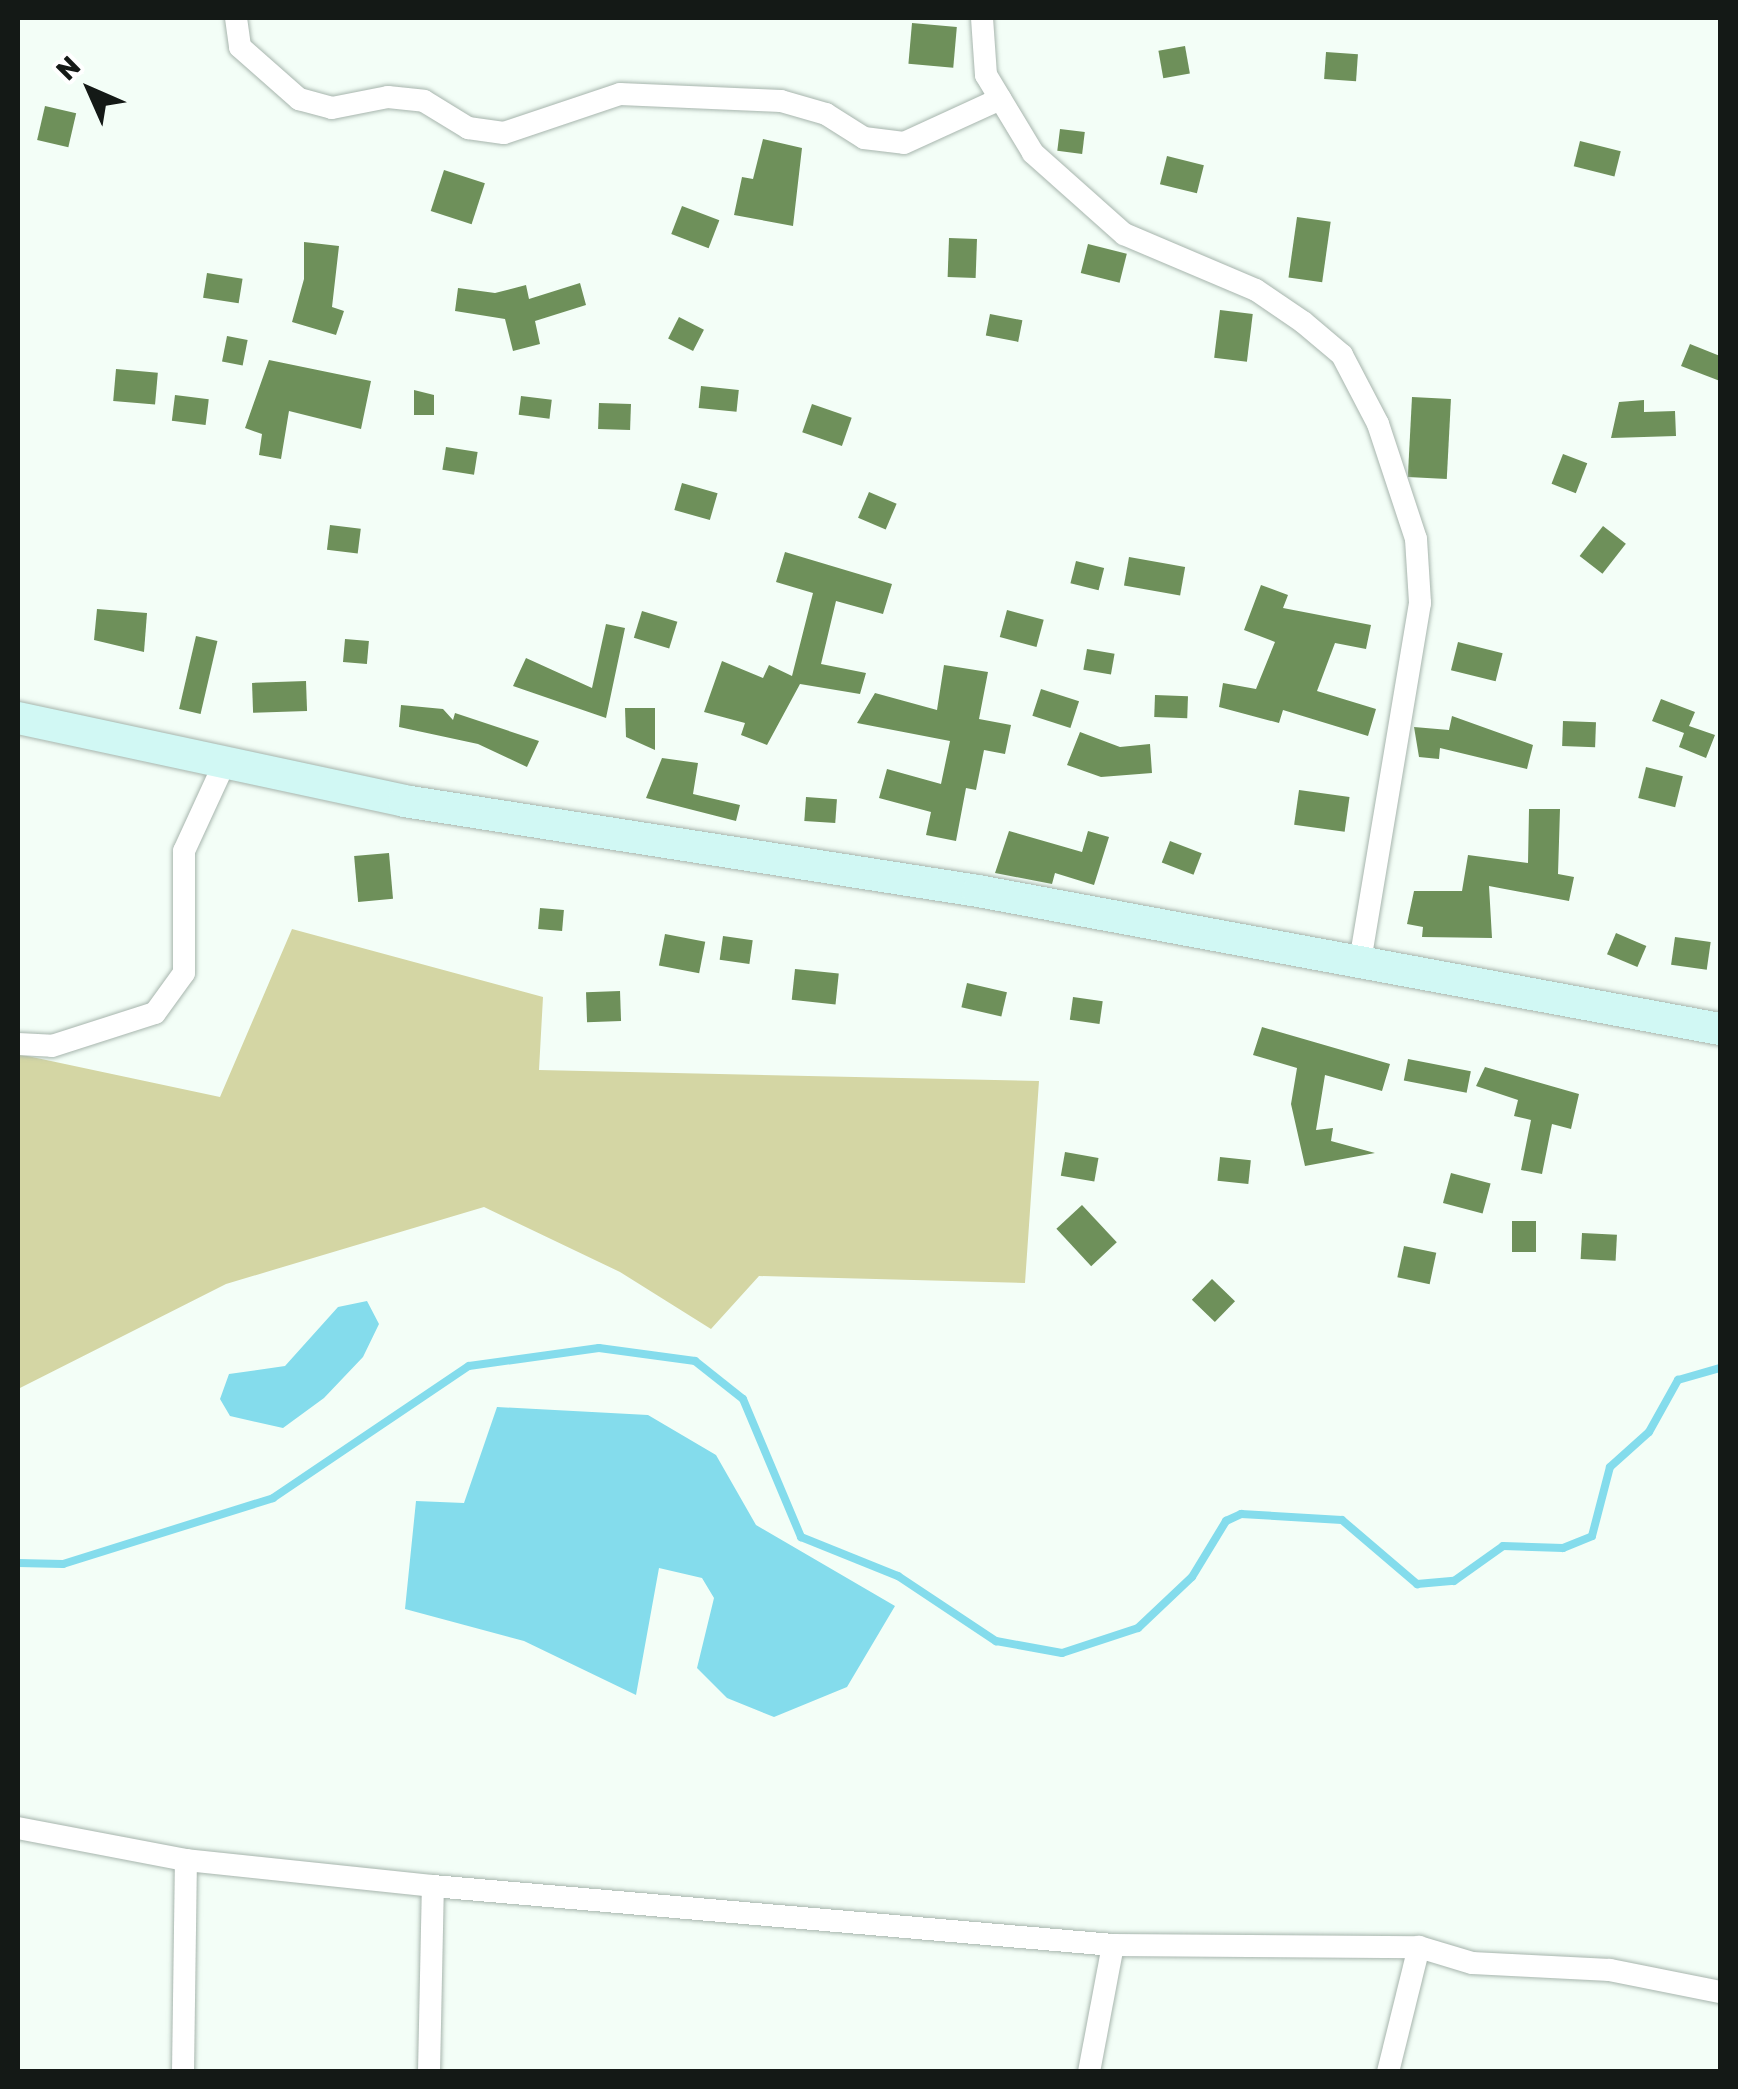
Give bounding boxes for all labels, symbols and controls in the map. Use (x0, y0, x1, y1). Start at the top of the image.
north arrow (40, 40, 140, 140)
text: N (50, 50, 87, 87)

